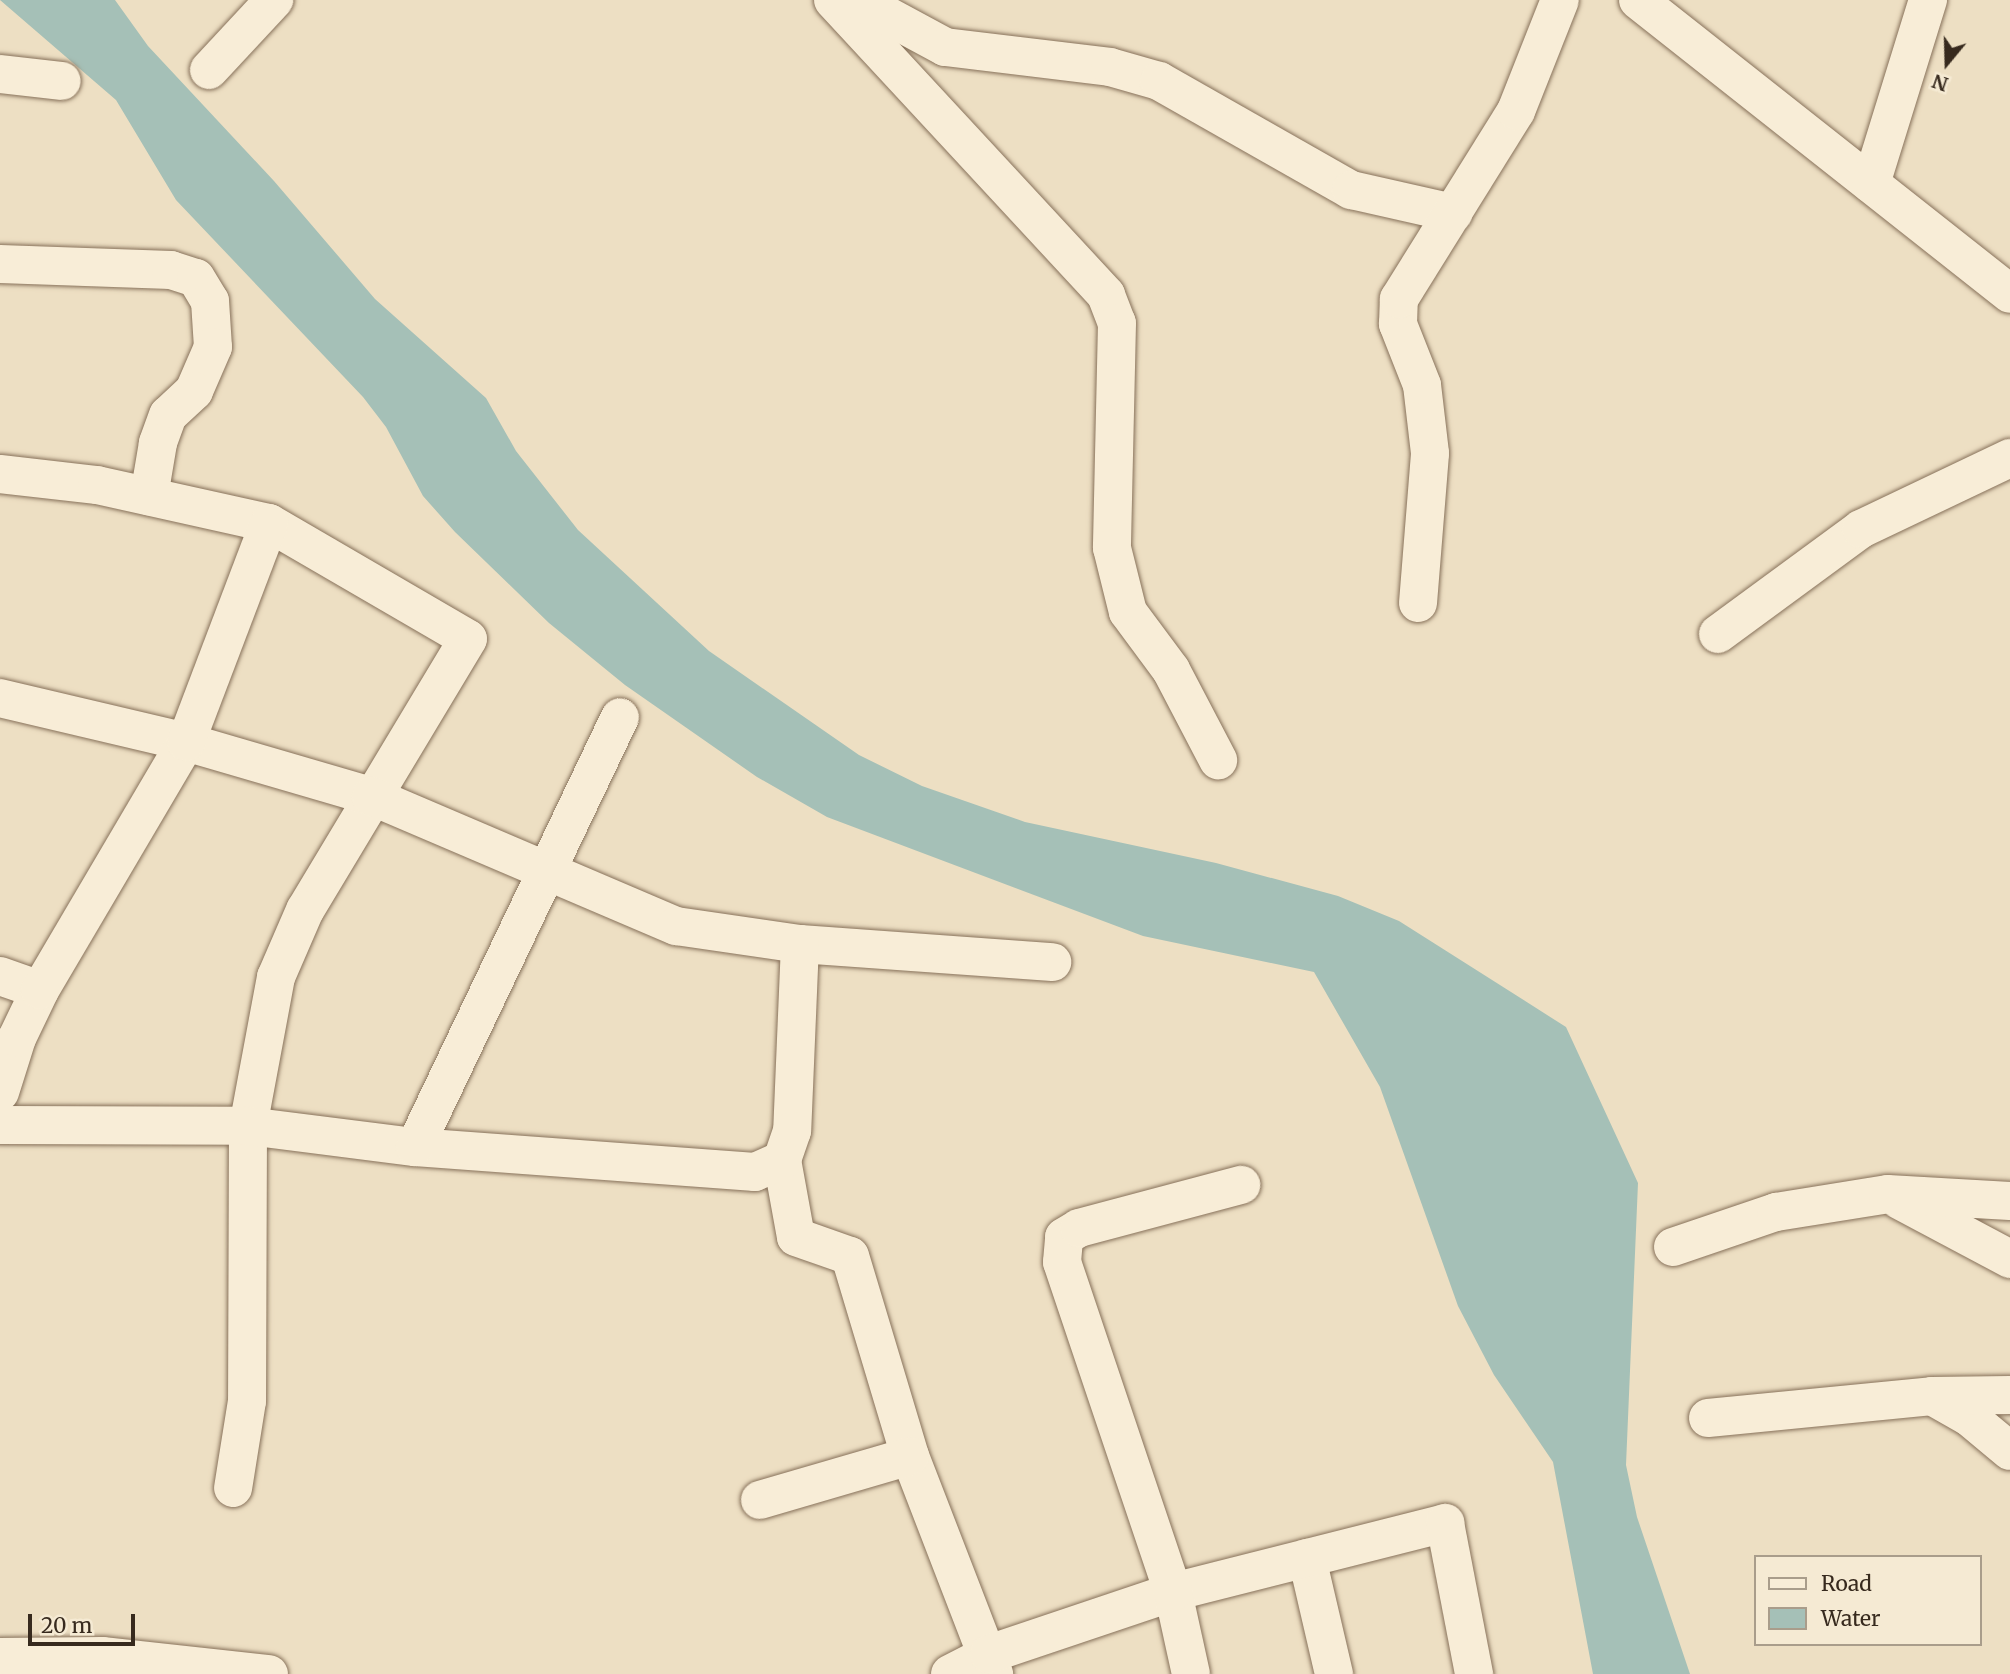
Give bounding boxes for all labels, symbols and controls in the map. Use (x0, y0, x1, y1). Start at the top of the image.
north arrow (1912, 28, 1982, 98)
text: N (1929, 69, 1951, 97)
legend (1755, 1555, 1982, 1646)
text: Road (1821, 1570, 1872, 1597)
scale bar (32, 1600, 138, 1644)
text: Water (1821, 1605, 1880, 1632)
text: 20 m (41, 1612, 92, 1639)

